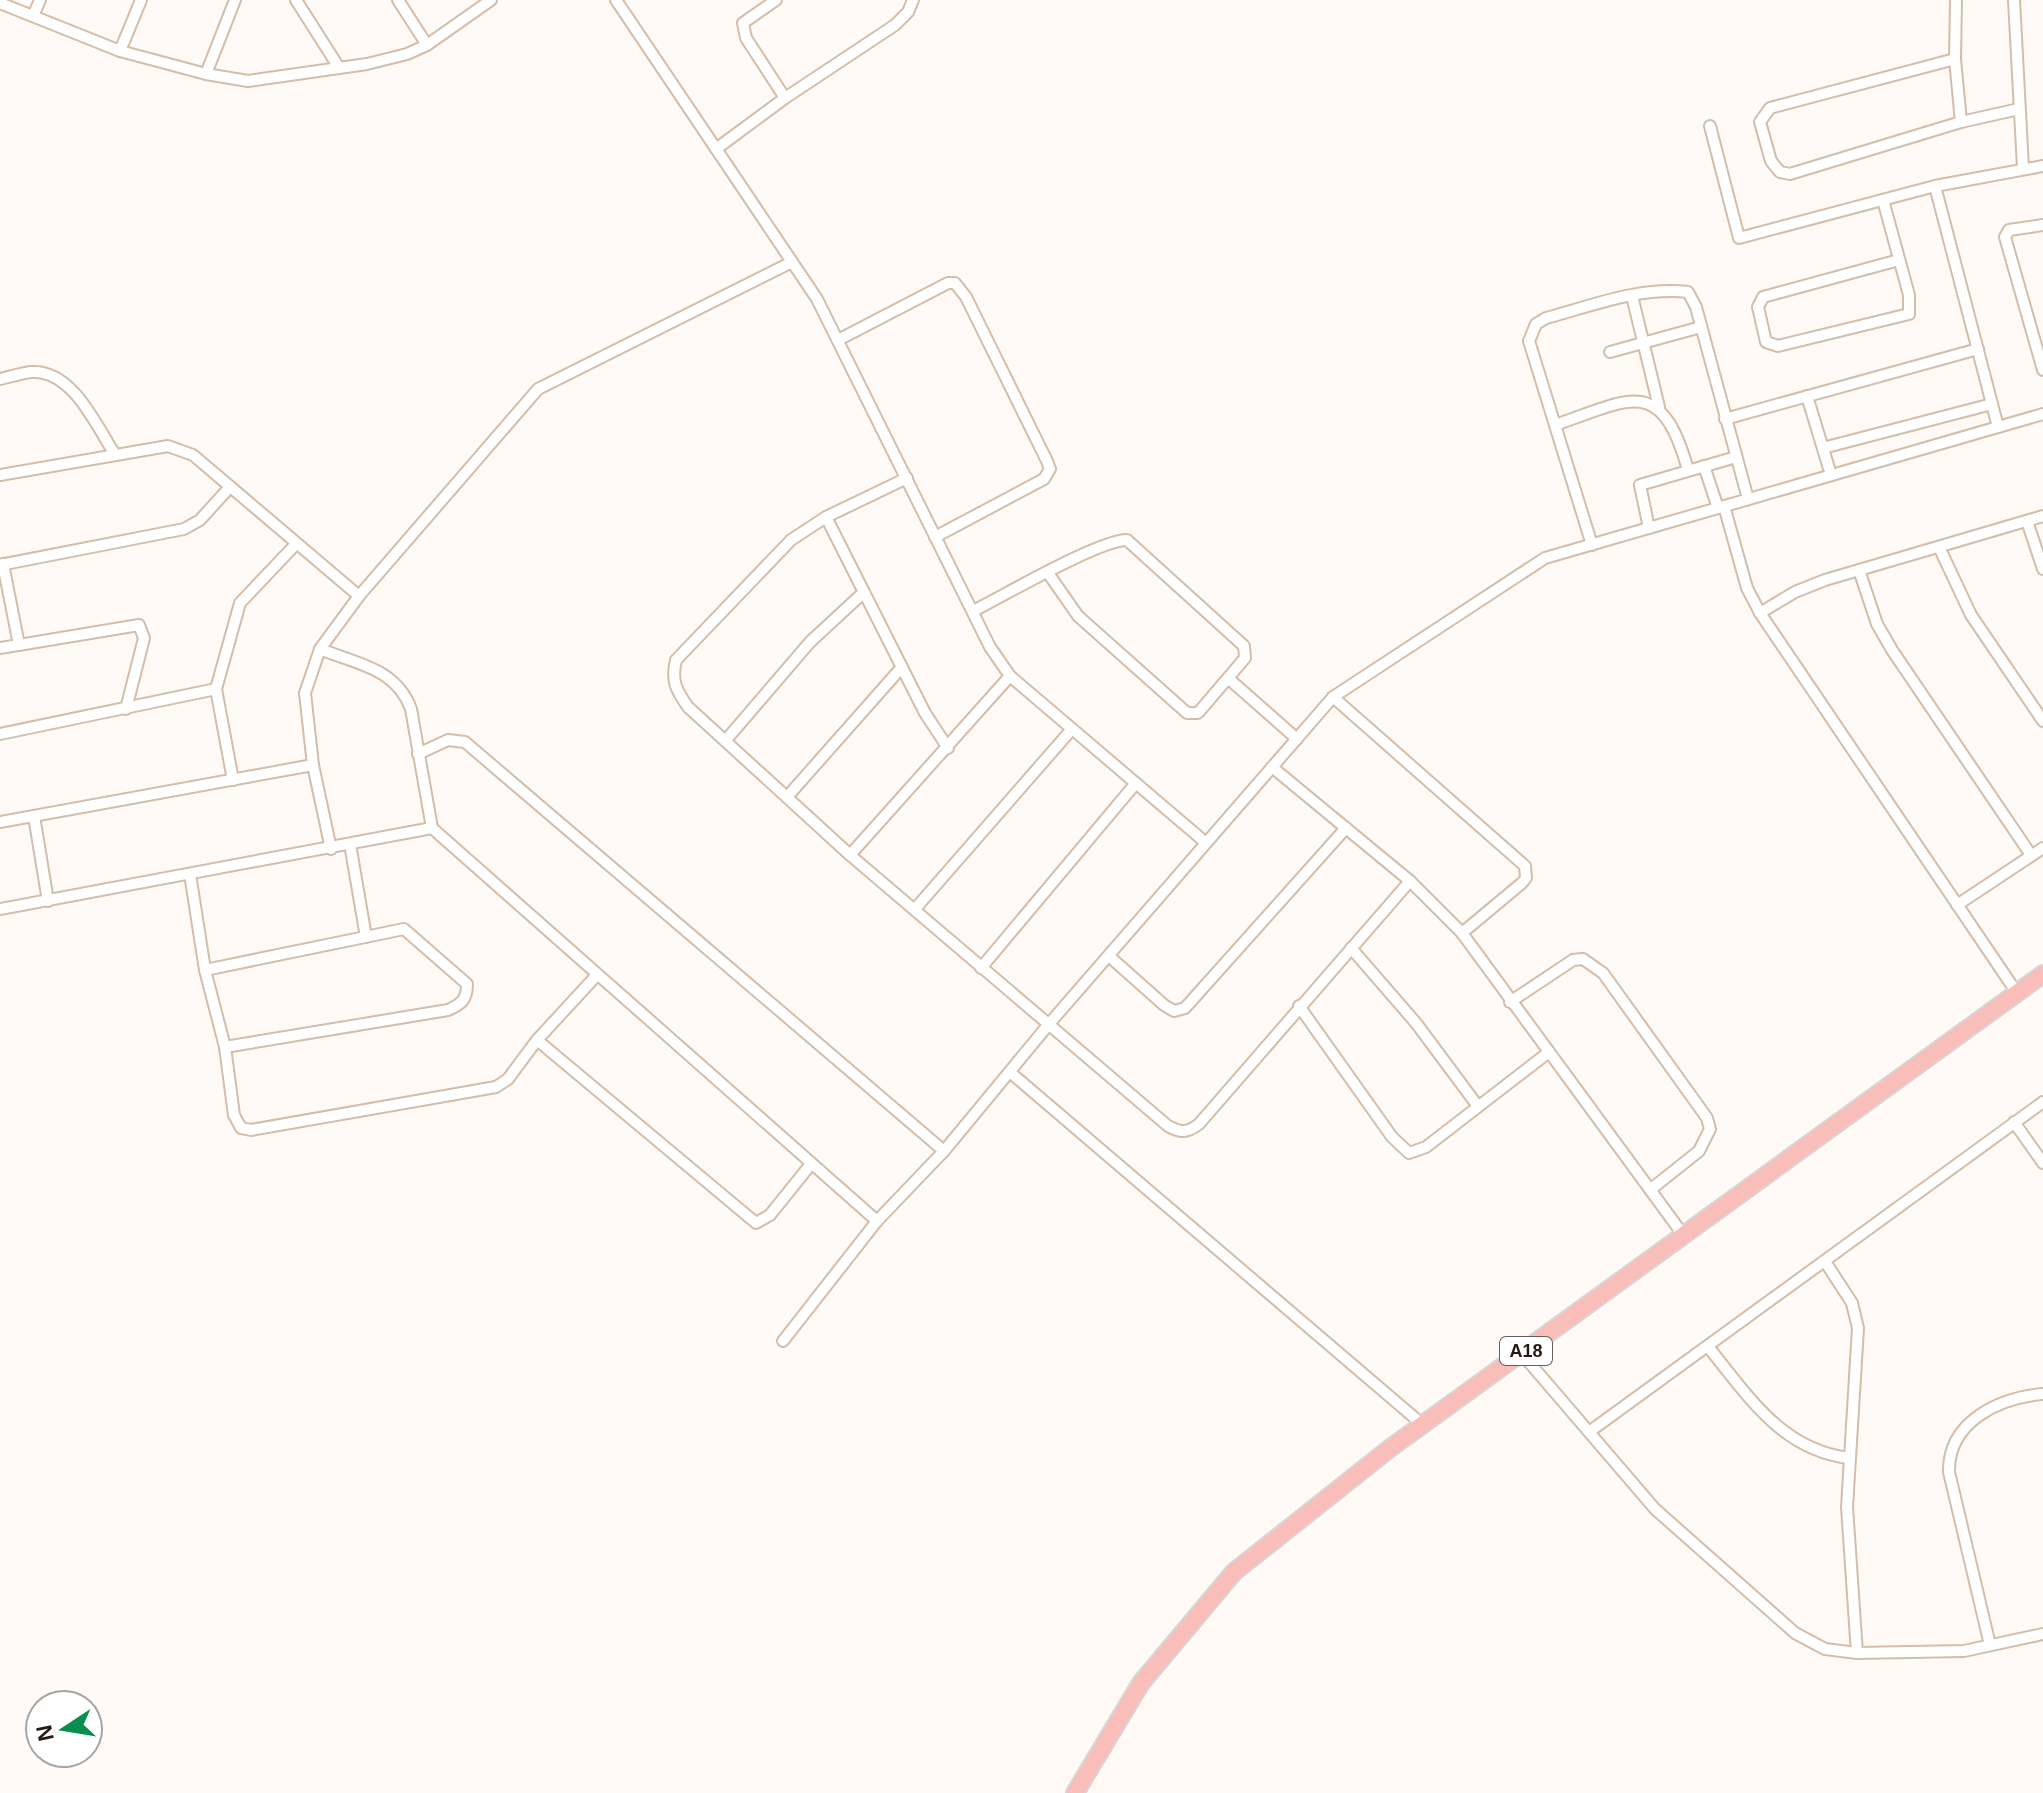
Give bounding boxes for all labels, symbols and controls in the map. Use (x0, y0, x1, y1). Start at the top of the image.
road number: A18 (1500, 1337, 1552, 1365)
north arrow (24, 1689, 104, 1769)
text: N (31, 1723, 59, 1743)

